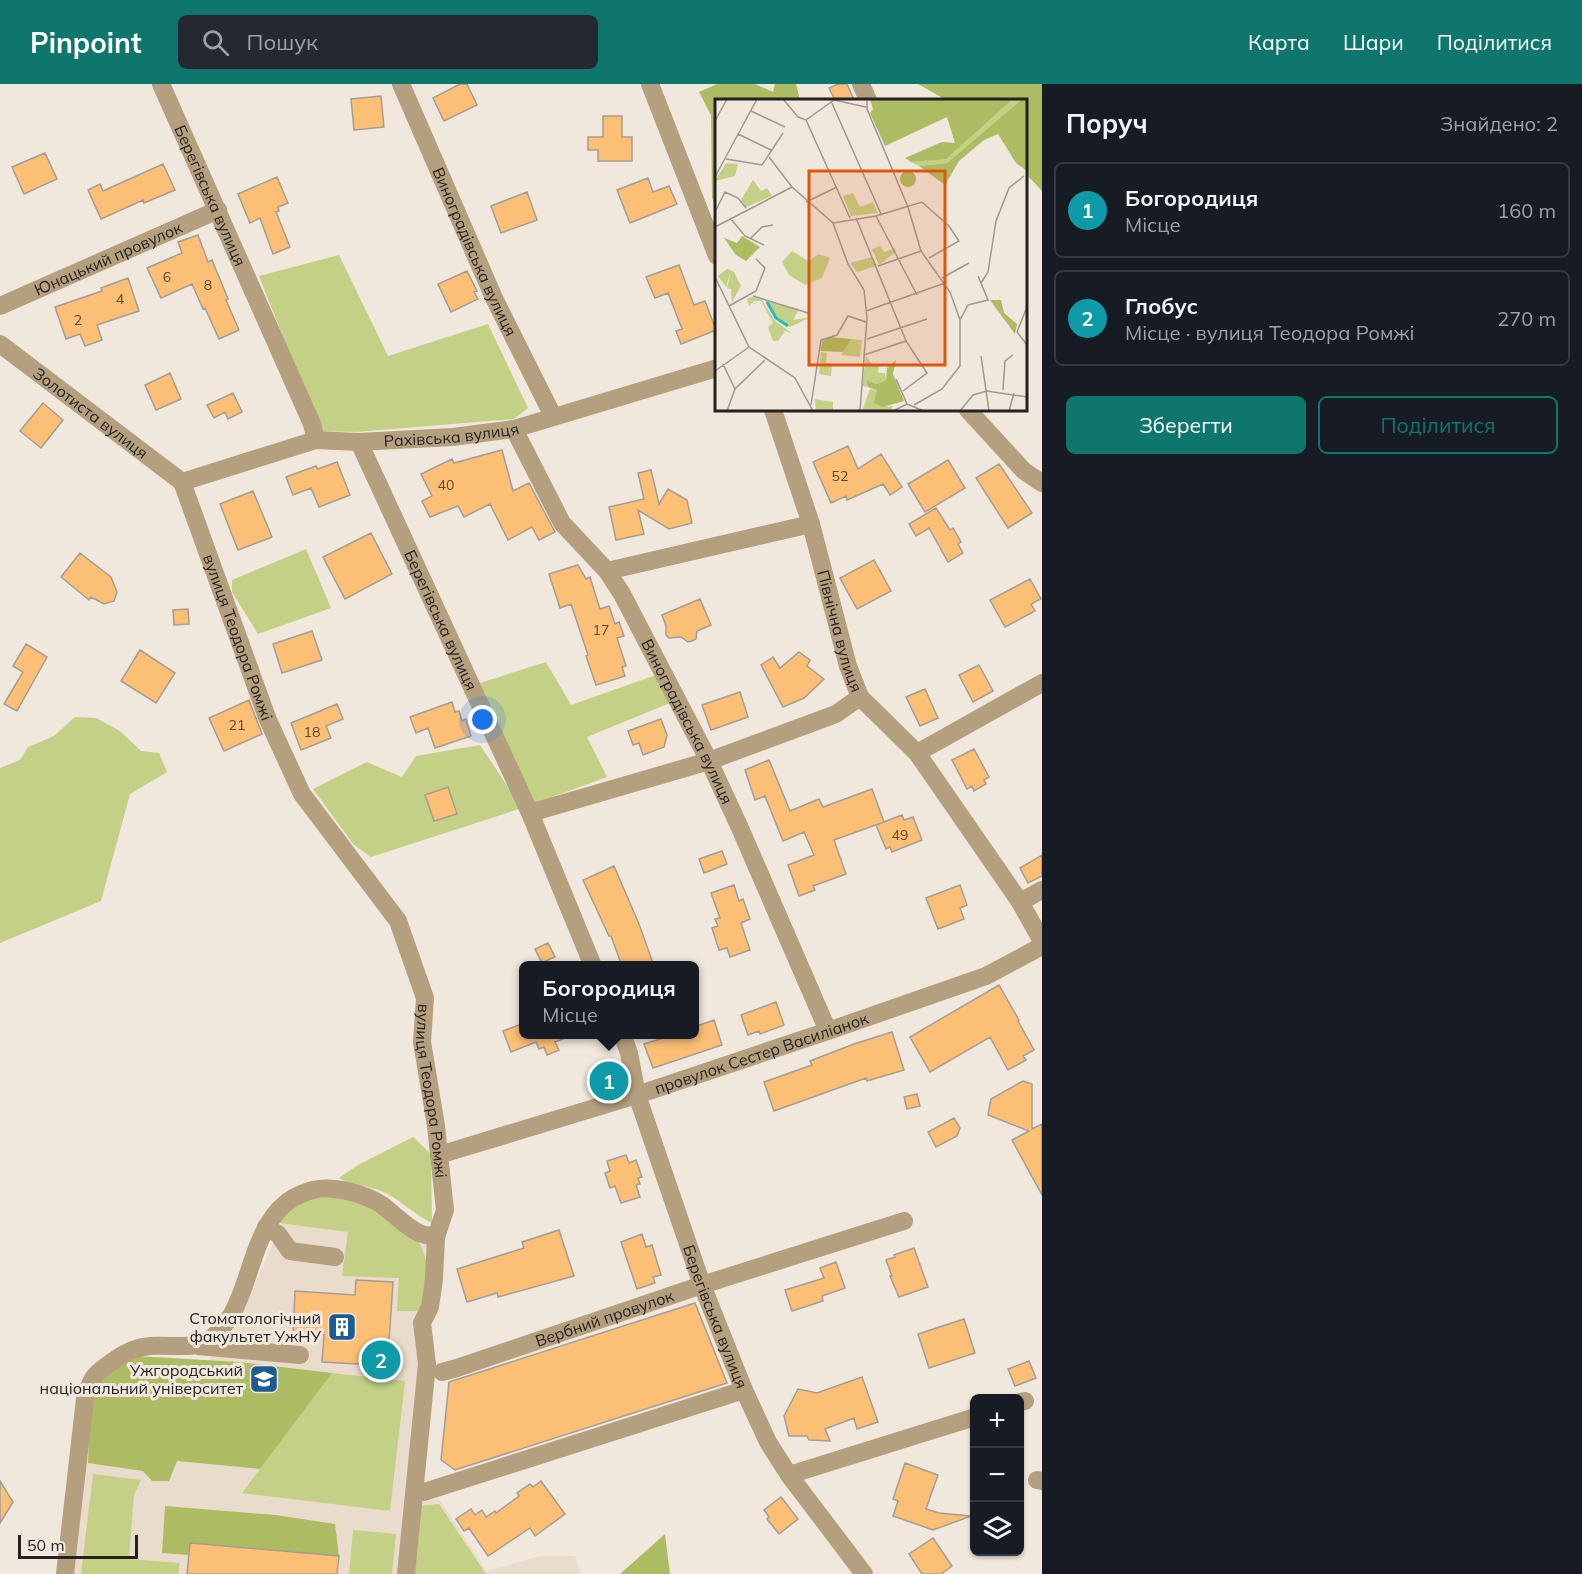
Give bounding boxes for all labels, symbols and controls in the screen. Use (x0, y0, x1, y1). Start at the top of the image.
search box (178, 15, 598, 69)
text: Pinpoint (30, 25, 142, 60)
icon: search (199, 26, 232, 59)
text: Пошук (247, 28, 318, 56)
text: Карта (1248, 29, 1310, 55)
text: Шари (1343, 29, 1404, 55)
text: Поділитися (1437, 29, 1552, 55)
inset map (715, 99, 1027, 411)
text: Поруч (1066, 107, 1148, 140)
text: Знайдено: 2 (1440, 111, 1558, 136)
street label: Берегівська вулиця (170, 122, 251, 269)
street label: Виноградівська вулиця (428, 164, 521, 339)
text: Богородиця (1125, 184, 1258, 212)
text: 1 (1082, 198, 1094, 223)
text: 160 m (1497, 198, 1556, 223)
text: Місце (1125, 212, 1181, 237)
street label: Юнацький провулок (31, 217, 185, 300)
house number: 6 (163, 268, 171, 286)
house number: 8 (204, 276, 212, 294)
house number: 4 (116, 290, 125, 308)
text: Глобус (1125, 292, 1198, 320)
text: 2 (1082, 306, 1094, 331)
text: 270 m (1497, 306, 1556, 331)
house number: 2 (74, 311, 82, 329)
text: Місце · вулиця Теодора Ромжі (1125, 320, 1415, 345)
street label: Золотиста вулиця (29, 363, 152, 463)
button: Зберегти (1066, 396, 1306, 454)
button: Поділитися (1318, 396, 1558, 454)
street label: Рахівська вулиця (383, 418, 521, 451)
house number: 52 (832, 467, 848, 485)
house number: 40 (438, 476, 454, 494)
street label: Берегівська вулиця (400, 547, 482, 693)
street label: вулиця Теодора Ромжі (199, 551, 277, 723)
street label: Північна вулиця (813, 568, 867, 695)
house number: 17 (593, 621, 609, 639)
street label: Виноградівська вулиця (637, 635, 737, 807)
your location (468, 705, 497, 734)
house number: 21 (229, 716, 245, 734)
house number: 18 (304, 723, 320, 741)
house number: 49 (892, 826, 908, 844)
popup (519, 961, 699, 1039)
text: Богородиця (542, 974, 676, 1002)
text: Місце (542, 1002, 598, 1027)
street label: вулиця Теодора Ромжі (412, 1003, 451, 1179)
street label: провулок Сестер Василіанок (652, 1008, 871, 1098)
pin: 1 (590, 1058, 628, 1104)
street label: Берегівська вулиця (679, 1242, 752, 1391)
street label: Вербний провулок (533, 1285, 676, 1351)
place label: Стоматологічний факультет УжНУ (189, 1308, 321, 1346)
building icon: Стоматологічний факультет УжНУ (326, 1311, 358, 1343)
pin: 2 (362, 1338, 400, 1382)
place label: Ужгородський національний університет (40, 1360, 244, 1398)
school or university icon: Ужгородський національний університет (248, 1363, 280, 1395)
map controls (970, 1394, 1024, 1556)
button: + (970, 1394, 1024, 1448)
button: − (970, 1448, 1024, 1502)
button: layers (970, 1502, 1024, 1556)
scale bar (18, 1532, 138, 1560)
text: 50 m (27, 1535, 64, 1555)

